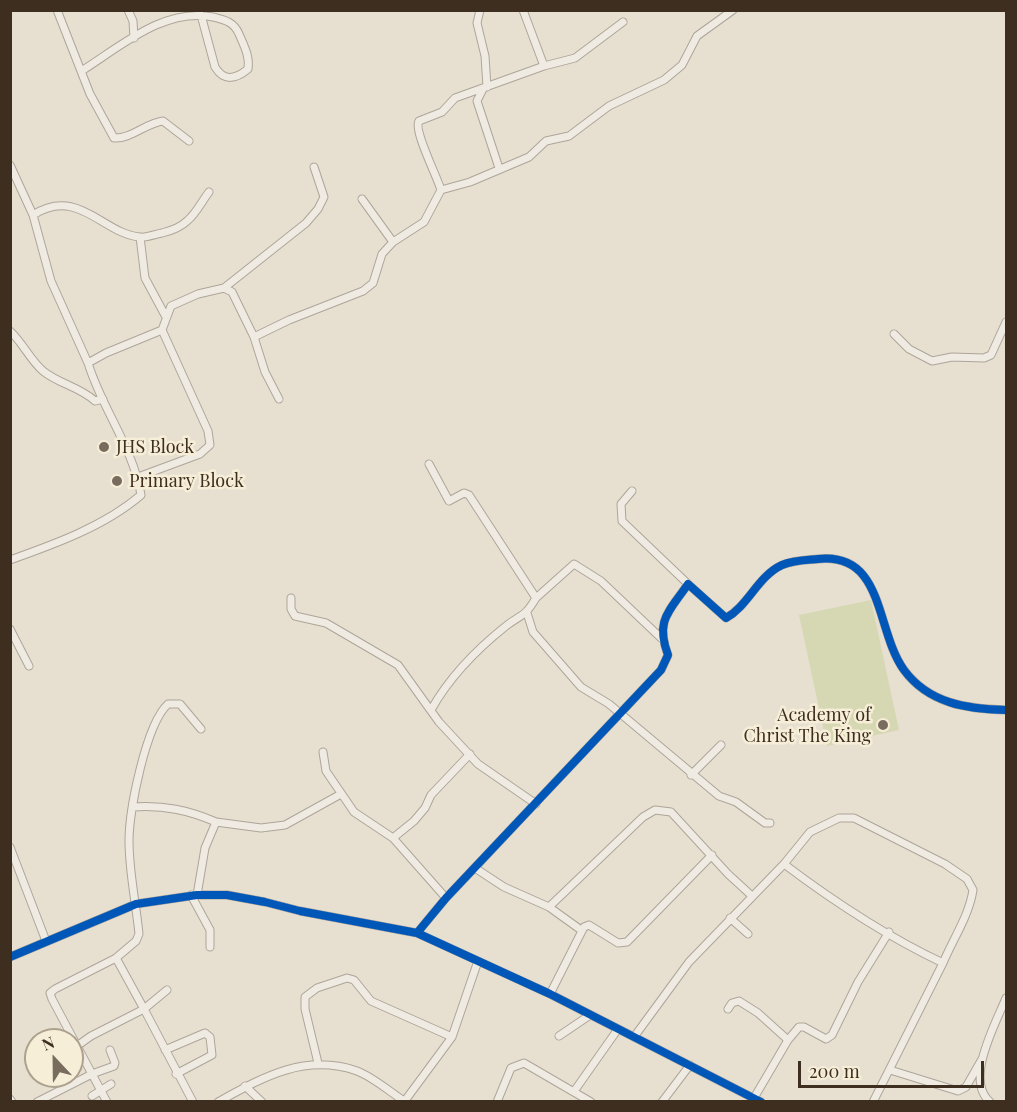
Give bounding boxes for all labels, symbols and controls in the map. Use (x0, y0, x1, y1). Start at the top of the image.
place label: JHS Block (116, 436, 194, 458)
marker: JHS Block (97, 440, 111, 454)
place label: Primary Block (129, 470, 244, 492)
marker: Primary Block (110, 474, 124, 488)
place label: Academy of Christ The King (743, 704, 871, 746)
marker: Academy of Christ The King (876, 718, 890, 732)
north arrow (24, 1028, 84, 1088)
text: N (39, 1031, 57, 1055)
scale bar (801, 1049, 987, 1087)
text: 200 m (809, 1059, 860, 1083)

